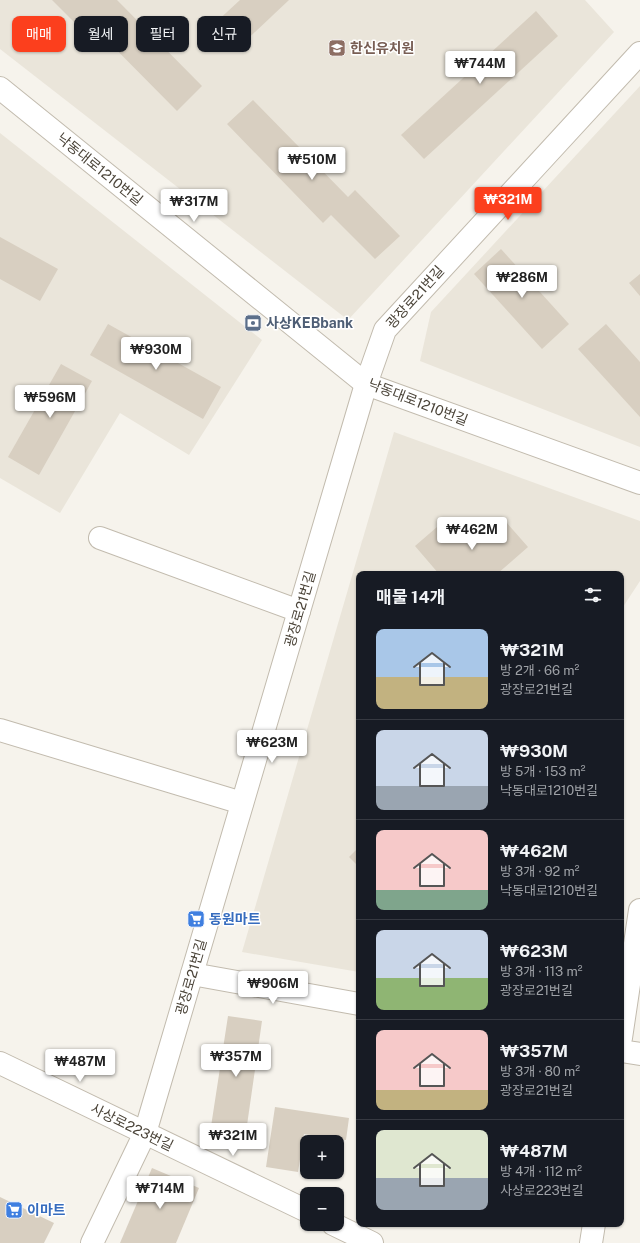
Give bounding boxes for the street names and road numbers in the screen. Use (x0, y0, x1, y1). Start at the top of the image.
street label: 낙동대로1210번길 (54, 130, 146, 208)
street label: 광장로21번길 (383, 262, 447, 332)
street label: 낙동대로1210번길 (366, 376, 470, 428)
street label: 광장로21번길 (281, 569, 319, 649)
street label: 광장로21번길 (172, 937, 210, 1017)
street label: 사상로223번길 (88, 1100, 176, 1154)

